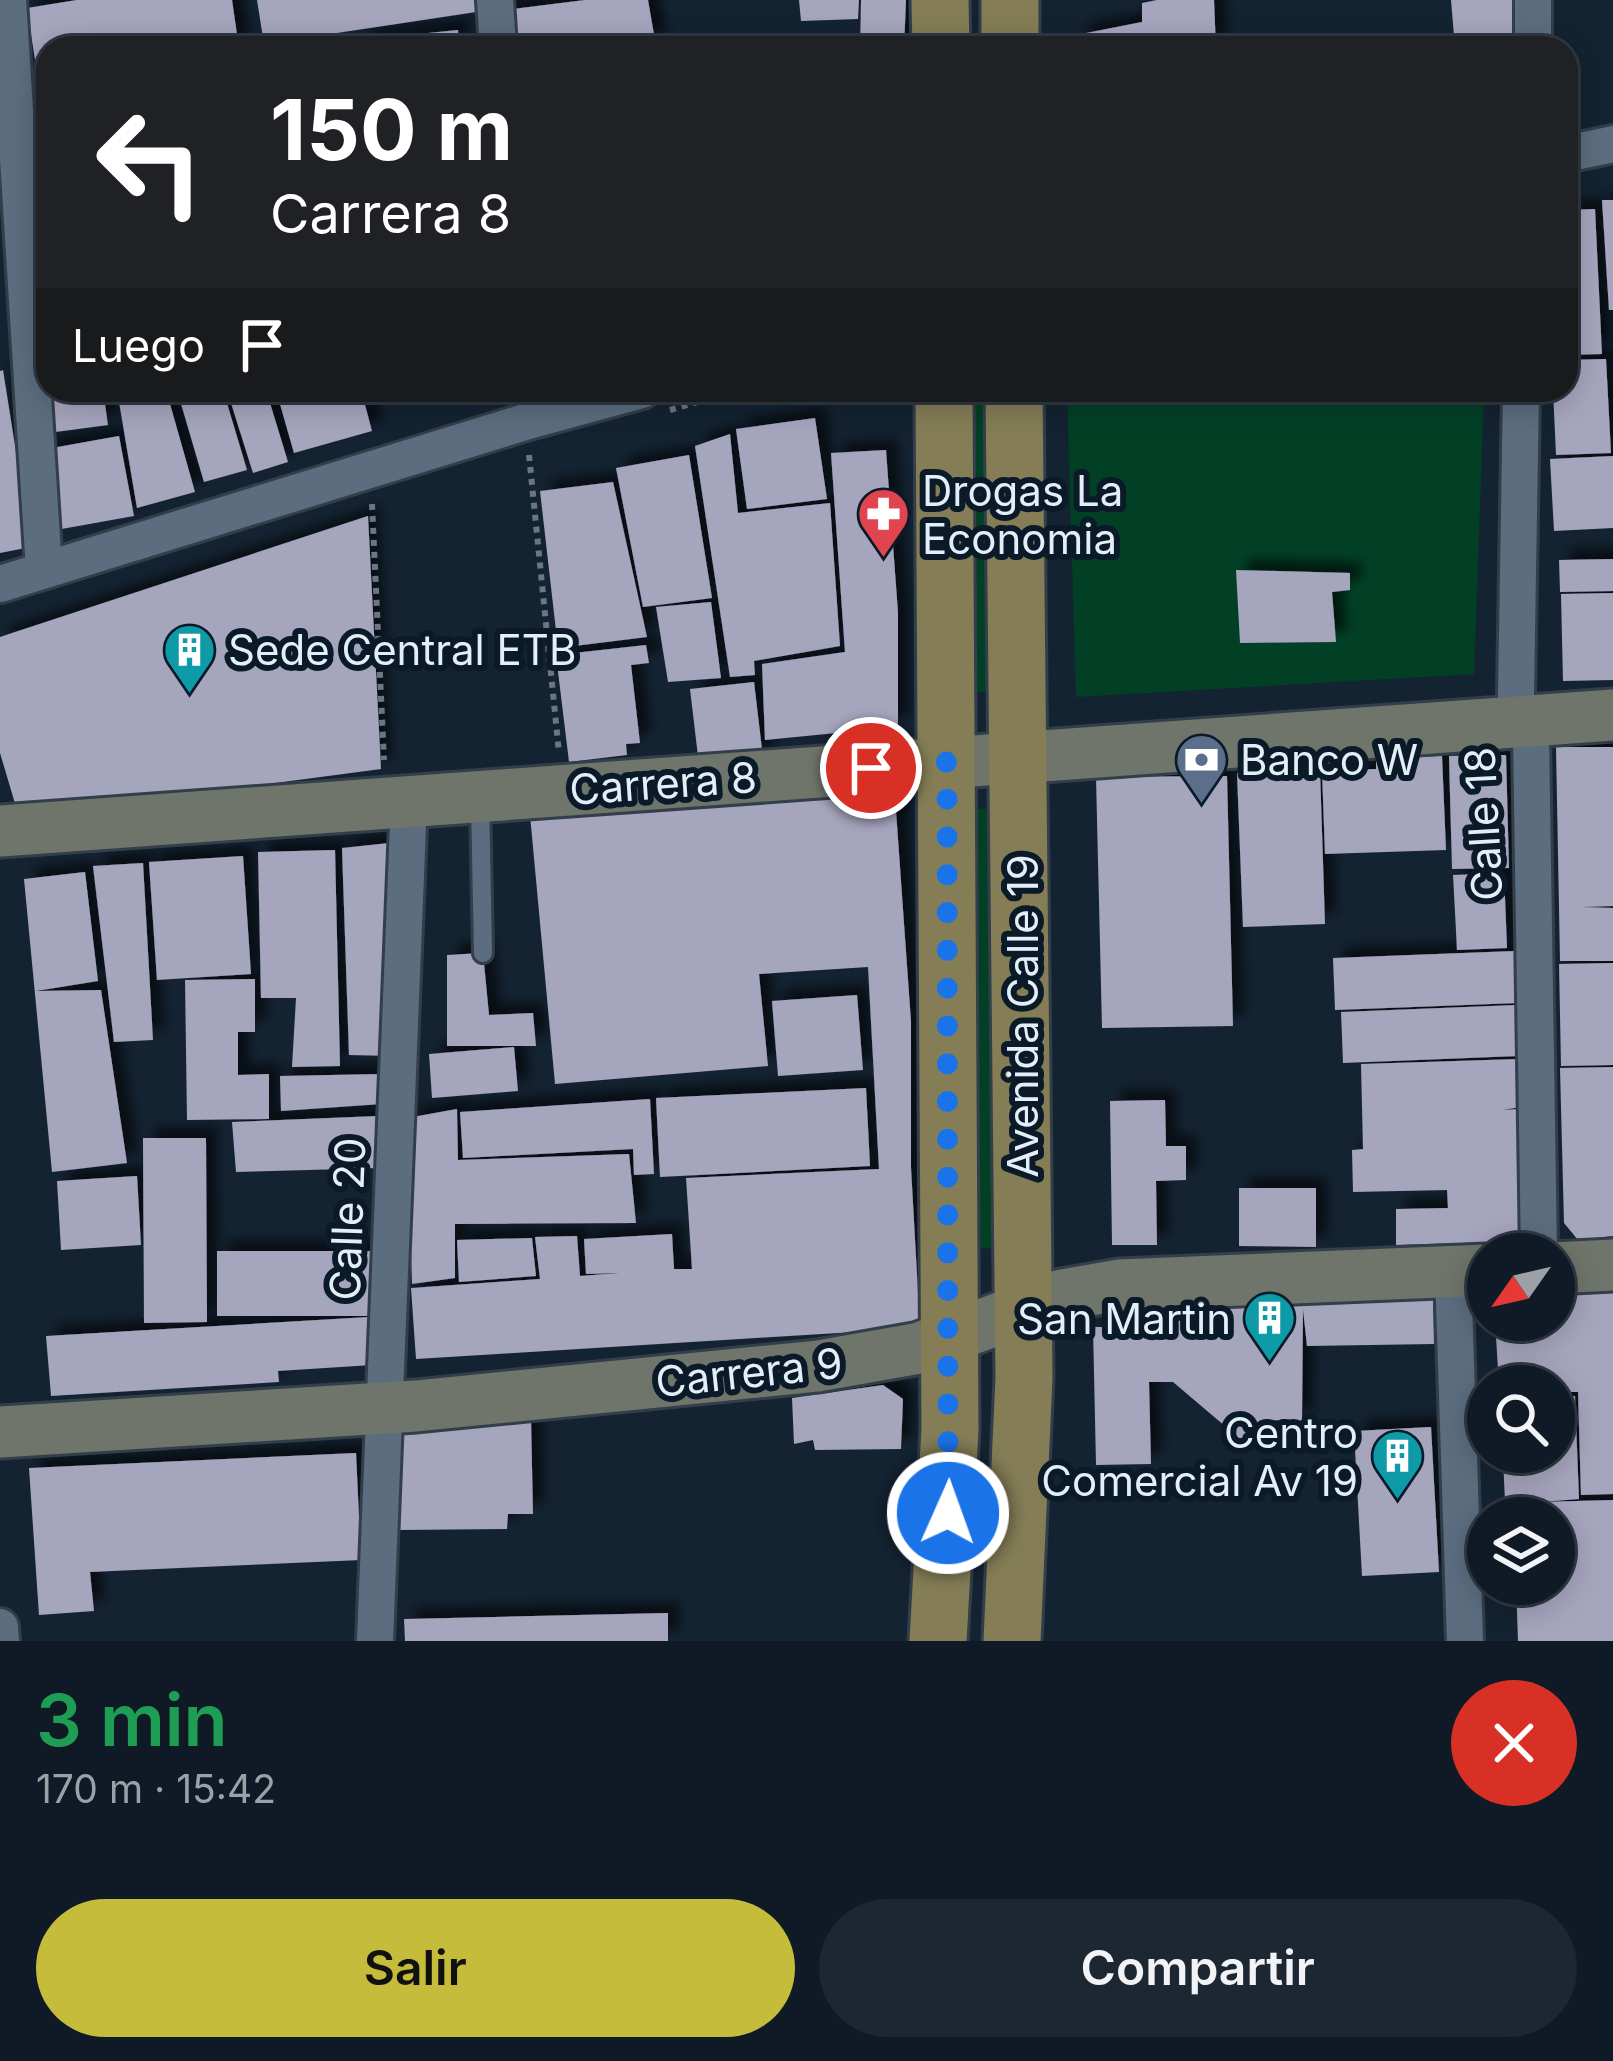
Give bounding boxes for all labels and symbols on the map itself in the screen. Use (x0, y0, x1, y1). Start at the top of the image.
place label: Drogas La Economia (922, 465, 1123, 564)
pharmacy icon: Drogas La Economia (855, 486, 911, 560)
building icon: Sede Central ETB (161, 621, 217, 695)
place label: Sede Central ETB (228, 624, 576, 675)
pin (820, 717, 922, 819)
bank icon: Banco W (1173, 731, 1229, 805)
place label: Banco W (1240, 734, 1418, 785)
street label: Calle 18 (1454, 746, 1512, 902)
street label: Carrera 8 (568, 751, 758, 815)
street label: Avenida Calle 19 (997, 854, 1048, 1178)
street label: Calle 20 (319, 1137, 375, 1301)
north arrow (1467, 1233, 1575, 1341)
building icon: San Martin (1242, 1290, 1298, 1364)
place label: San Martin (1017, 1293, 1231, 1344)
street label: Carrera 9 (653, 1337, 845, 1407)
place label: Centro Comercial Av 19 (1041, 1407, 1358, 1506)
building icon: Centro Comercial Av 19 (1369, 1428, 1425, 1502)
position arrow (885, 1450, 1011, 1576)

